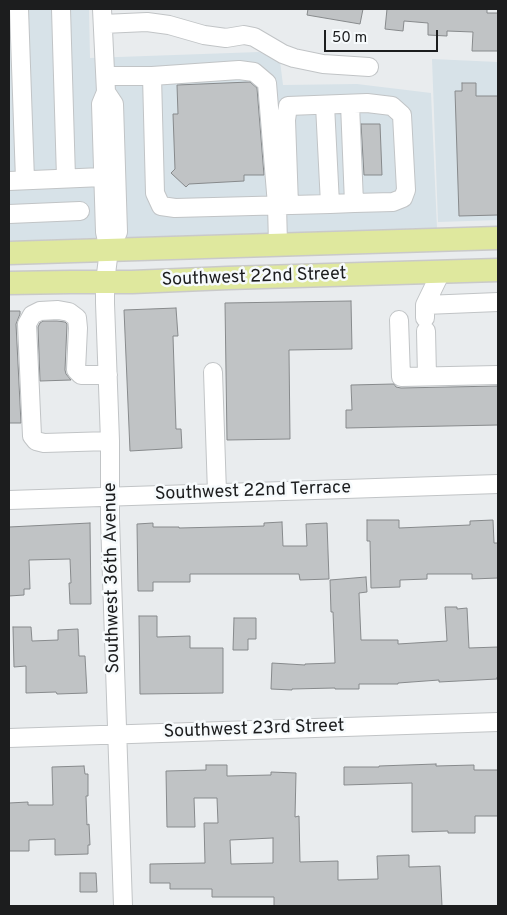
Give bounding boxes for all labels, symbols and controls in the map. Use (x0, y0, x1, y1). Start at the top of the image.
scale bar (327, 20, 441, 52)
text: 50 m (332, 29, 367, 48)
street label: Southwest 22nd Street (161, 264, 347, 292)
street label: Southwest 22nd Terrace (155, 478, 351, 506)
street label: Southwest 36th Avenue (101, 482, 125, 674)
street label: Southwest 23rd Street (163, 716, 345, 744)

